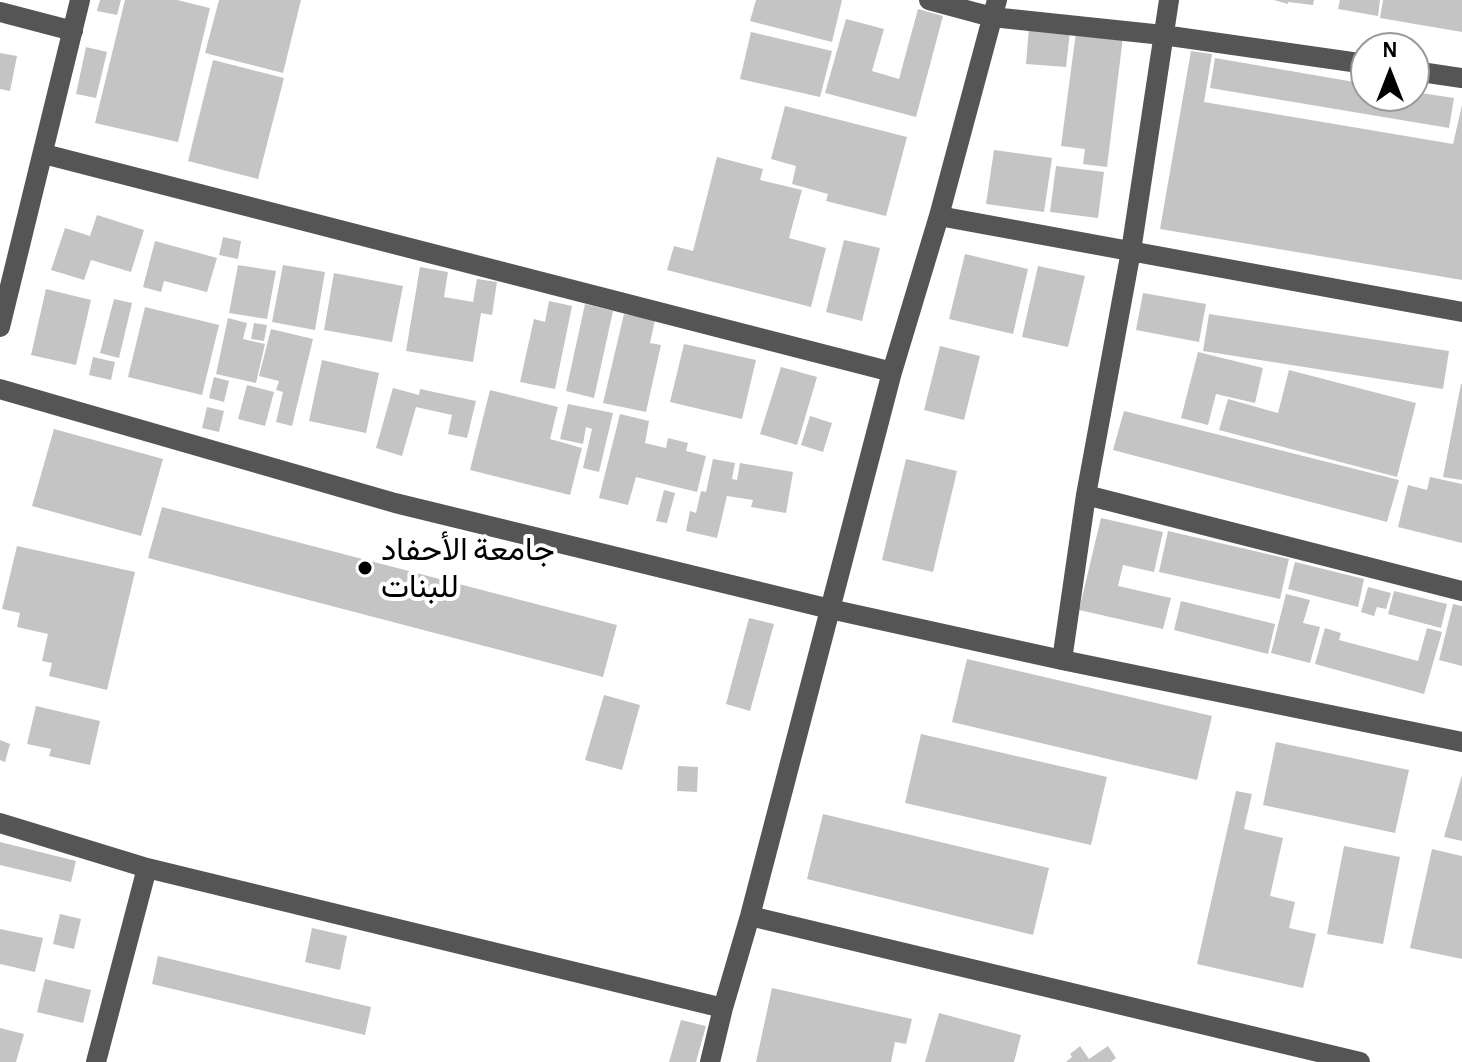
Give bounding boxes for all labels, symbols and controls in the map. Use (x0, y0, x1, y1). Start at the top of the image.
north arrow (1350, 32, 1430, 112)
text: N (1382, 39, 1398, 61)
place label: جامعة الأحفاد للبنات (381, 531, 555, 606)
marker: جامعة الأحفاد للبنات (356, 559, 374, 577)

